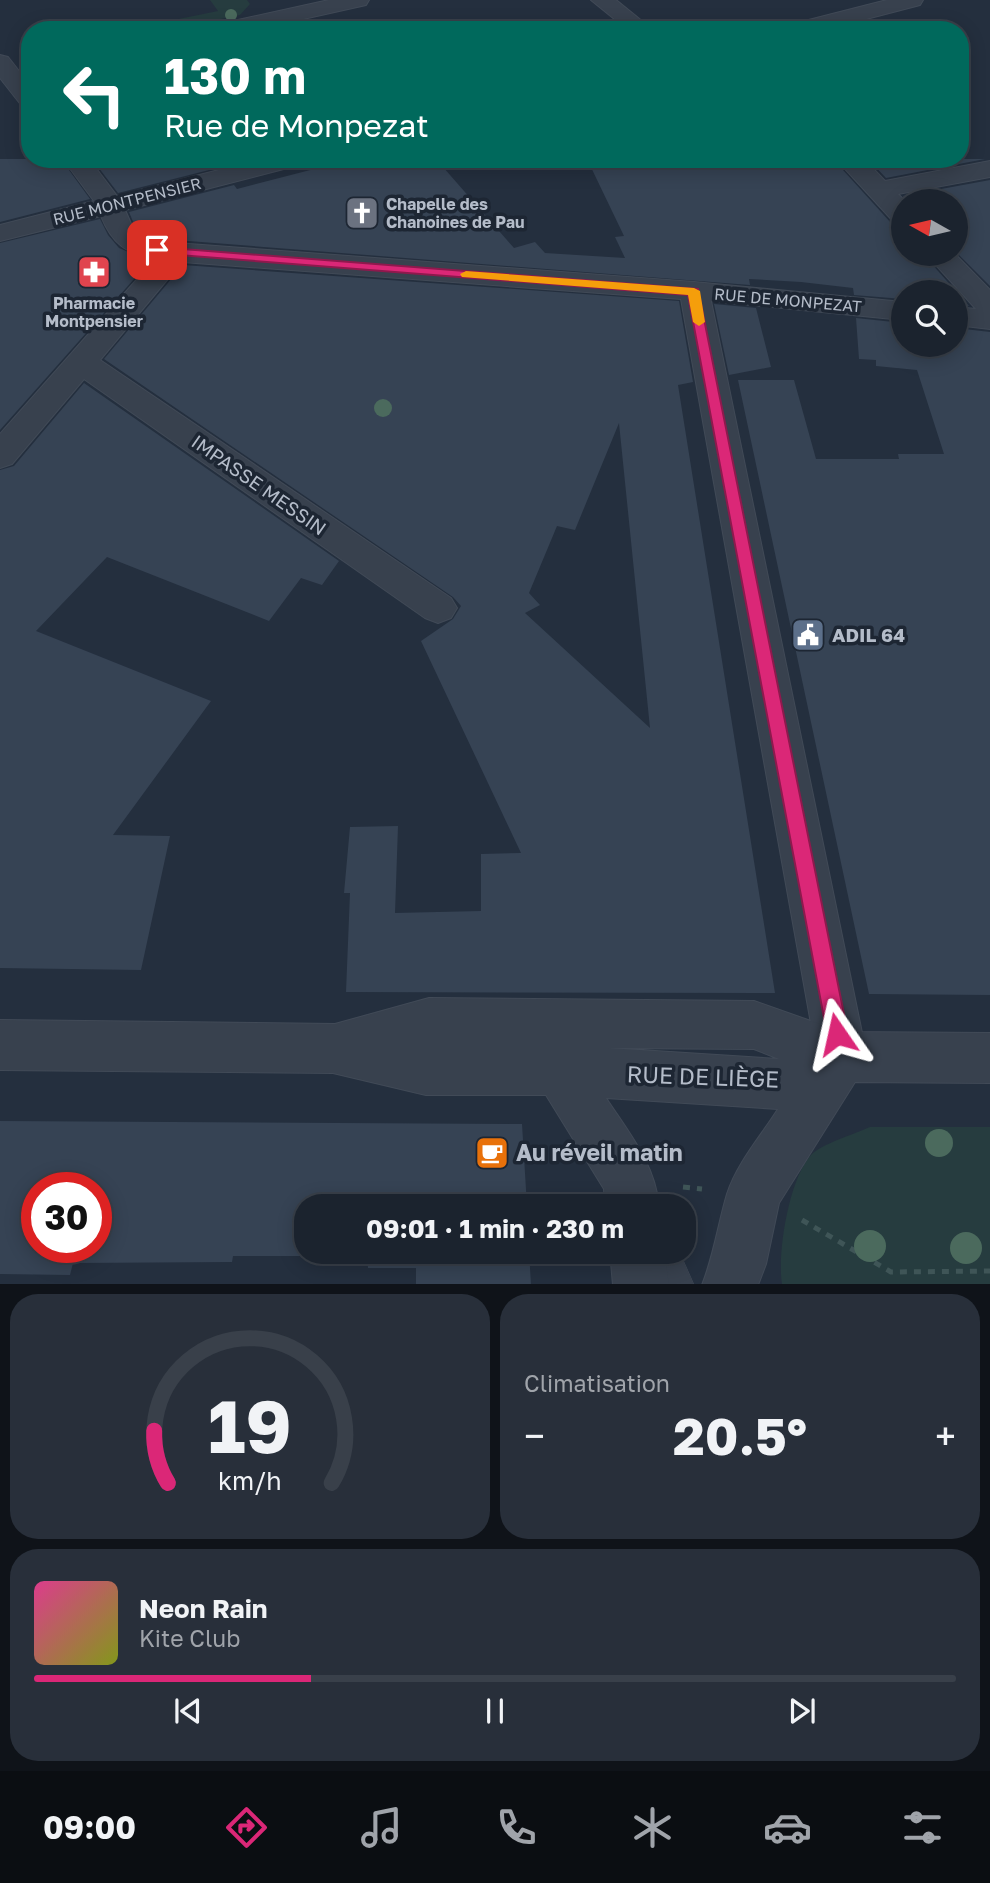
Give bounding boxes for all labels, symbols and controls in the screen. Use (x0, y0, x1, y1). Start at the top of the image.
text: 130 m (164, 46, 306, 105)
icon: left (49, 49, 140, 140)
text: Rue de Monpezat (164, 106, 429, 144)
street label: RUE MONTPENSIER (51, 173, 203, 229)
north arrow (891, 189, 968, 266)
map controls (891, 189, 968, 357)
church icon: Chapelle des Chanoines de Pau (343, 194, 381, 232)
place label: Chapelle des Chanoines de Pau (386, 194, 525, 232)
pin (127, 220, 187, 280)
icon: arrive (138, 231, 176, 269)
pharmacy icon: Pharmacie Montpensier (75, 253, 113, 291)
button: search (891, 280, 968, 357)
street label: RUE DE MONPEZAT (713, 284, 863, 316)
place label: Pharmacie Montpensier (45, 293, 143, 331)
street label: IMPASSE MESSIN (188, 430, 331, 540)
public building icon: ADIL 64 (789, 616, 827, 654)
place label: ADIL 64 (832, 623, 905, 646)
position arrow (800, 997, 874, 1071)
street label: RUE DE LIÈGE (626, 1059, 780, 1093)
cafe icon: Au réveil matin (473, 1134, 511, 1172)
place label: Au réveil matin (516, 1138, 683, 1166)
speed limit sign: 30 (21, 1172, 112, 1263)
text: 09:01 · 1 min · 230 m (366, 1213, 624, 1244)
text: Climatisation (524, 1369, 670, 1397)
text: 19 (208, 1382, 292, 1469)
text: 20.5° (673, 1404, 807, 1466)
text: − (524, 1413, 545, 1458)
text: + (935, 1413, 956, 1458)
text: km/h (218, 1464, 282, 1495)
text: Neon Rain (139, 1593, 268, 1624)
text: Kite Club (139, 1624, 240, 1652)
icon: previous (169, 1692, 207, 1730)
icon: pause (476, 1692, 514, 1730)
icon: next (783, 1692, 821, 1730)
icon: directions (222, 1803, 271, 1852)
icon: music (357, 1803, 406, 1852)
icon: phone (492, 1803, 541, 1852)
icon: climate (628, 1803, 677, 1852)
icon: car (763, 1803, 812, 1852)
icon: filters (898, 1803, 947, 1852)
text: 09:00 (43, 1808, 136, 1846)

